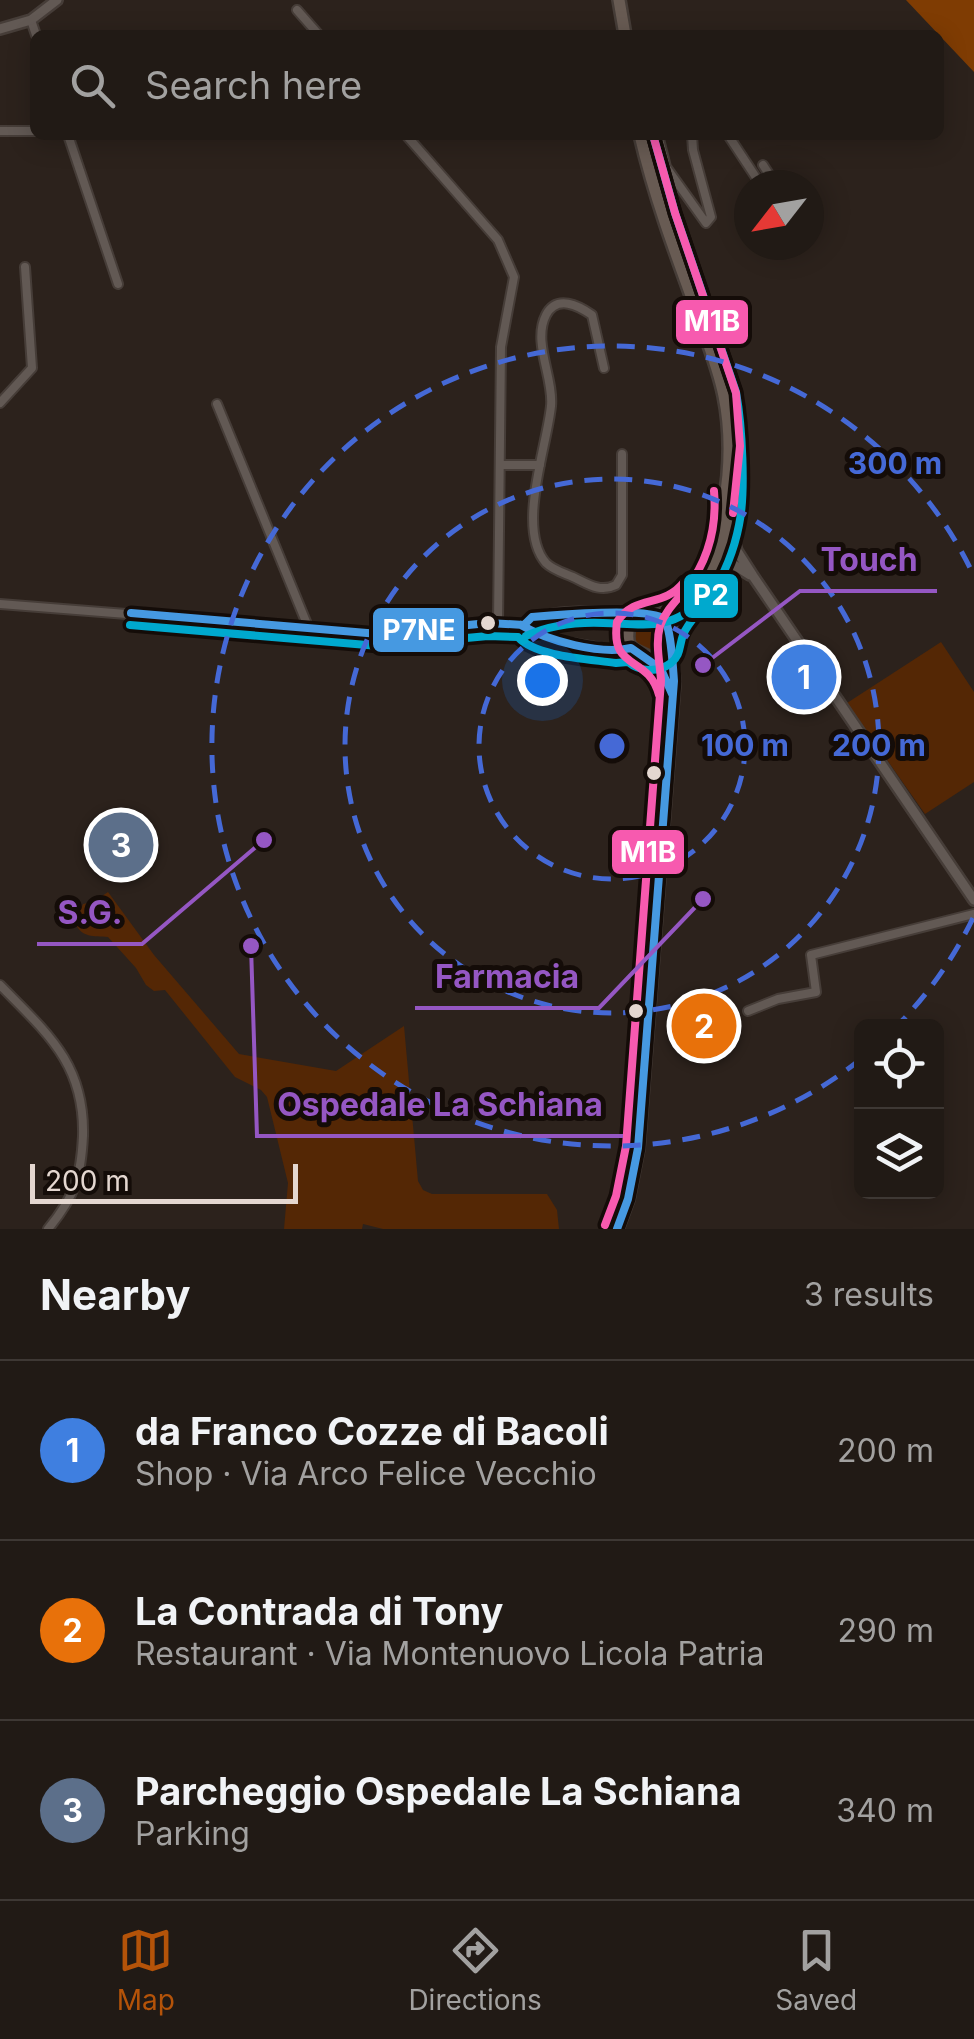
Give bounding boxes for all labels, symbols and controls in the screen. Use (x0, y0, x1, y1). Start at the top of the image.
search box (30, 30, 944, 140)
icon: search (65, 58, 120, 113)
text: Search here (145, 62, 362, 108)
north arrow (734, 170, 824, 260)
line badge: M1B (674, 298, 750, 346)
text: M1B (684, 304, 740, 338)
text: 300 m (848, 445, 942, 481)
callout: Touch (800, 529, 937, 591)
text: Touch (820, 540, 918, 579)
line badge: P2 (682, 572, 740, 620)
text: P2 (693, 578, 729, 612)
line badge: P7NE (371, 606, 466, 654)
text: P7NE (383, 613, 455, 647)
unlabelled marker (478, 613, 498, 633)
pin: 1 (772, 640, 836, 714)
your location (517, 655, 568, 706)
text: 100 m (701, 727, 789, 763)
text: 200 m (832, 727, 926, 763)
centre of rings (594, 728, 630, 764)
unlabelled marker (644, 763, 664, 783)
pin: 3 (88, 808, 154, 882)
line badge: M1B (610, 828, 686, 876)
text: M1B (620, 835, 676, 869)
callout: S.G. (37, 882, 142, 944)
text: S.G. (58, 893, 122, 932)
callout: Farmacia (415, 946, 599, 1008)
text: Farmacia (435, 957, 579, 996)
pin: 2 (672, 988, 736, 1064)
unlabelled marker (626, 1001, 646, 1021)
map controls (854, 1019, 944, 1199)
button: locate (854, 1019, 944, 1109)
callout: Ospedale La Schiana (257, 1074, 623, 1136)
text: Ospedale La Schiana (277, 1085, 603, 1124)
button: layers (854, 1109, 944, 1199)
scale bar (30, 1159, 298, 1204)
text: 200 m (45, 1164, 130, 1198)
text: Nearby (40, 1269, 191, 1320)
text: 3 results (804, 1275, 934, 1314)
text: da Franco Cozze di Bacoli (135, 1408, 609, 1454)
text: 1 (66, 1431, 79, 1470)
text: 200 m (837, 1431, 934, 1470)
text: Shop · Via Arco Felice Vecchio (135, 1454, 597, 1493)
text: La Contrada di Tony (135, 1588, 503, 1634)
text: 2 (62, 1611, 83, 1650)
text: 290 m (837, 1611, 934, 1650)
text: Restaurant · Via Montenuovo Licola Patria (135, 1634, 765, 1673)
text: Parcheggio Ospedale La Schiana (135, 1768, 742, 1814)
text: 3 (62, 1791, 83, 1830)
text: 340 m (836, 1791, 934, 1830)
text: Parking (135, 1814, 250, 1853)
tab: Map (117, 1923, 175, 2017)
tab: Directions (408, 1923, 542, 2017)
tab: Saved (775, 1923, 857, 2017)

